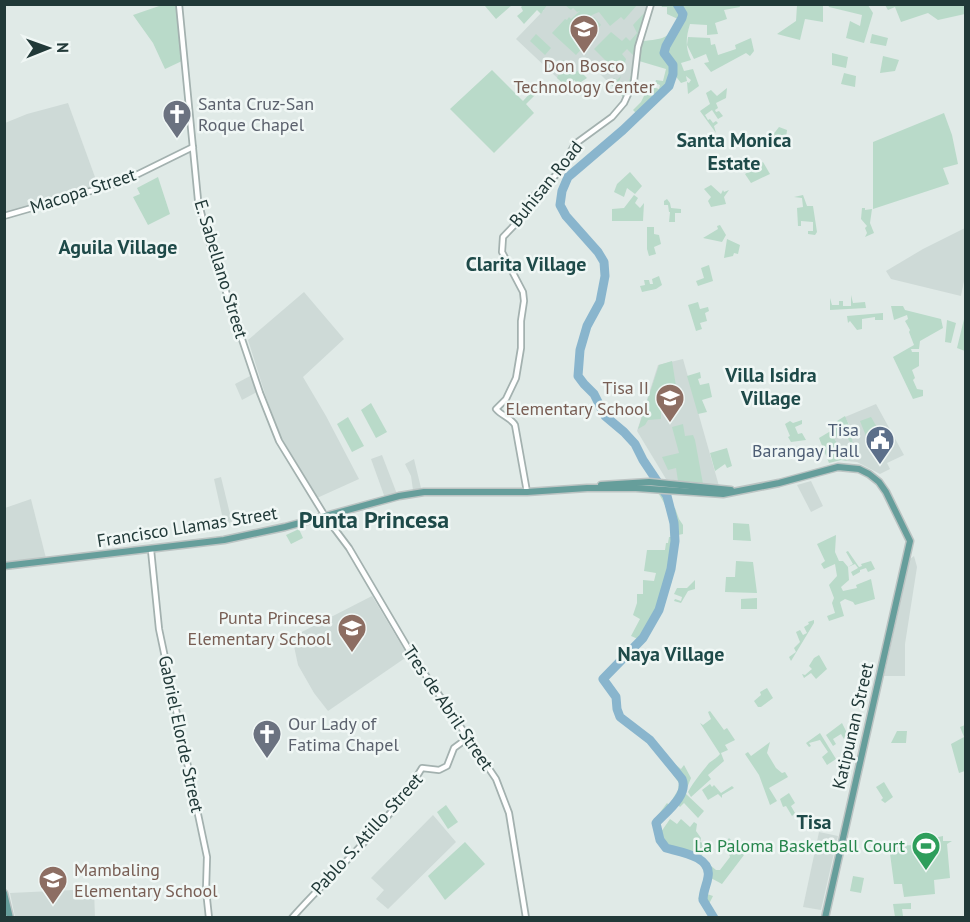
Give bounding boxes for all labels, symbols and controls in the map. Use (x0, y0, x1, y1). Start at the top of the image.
school or university icon: Don Bosco Technology Center (568, 13, 600, 55)
north arrow (18, 18, 78, 78)
text: N (53, 42, 73, 53)
place label: Don Bosco Technology Center (513, 54, 655, 98)
place label: Santa Cruz-San Roque Chapel (198, 92, 314, 136)
church icon: Santa Cruz-San Roque Chapel (161, 98, 193, 140)
district label: Santa Monica Estate (677, 127, 792, 176)
street label: Buhisan Road (504, 136, 587, 231)
street label: Macopa Street (27, 163, 139, 218)
street label: E. Sabellano Street (189, 197, 254, 341)
district label: Aguila Village (59, 234, 177, 260)
district label: Clarita Village (466, 251, 586, 277)
district label: Villa Isidra Village (724, 362, 817, 411)
place label: Tisa II Elementary School (506, 376, 650, 420)
school or university icon: Tisa II Elementary School (654, 382, 686, 424)
place label: Tisa Barangay Hall (752, 418, 860, 462)
public building icon: Tisa Barangay Hall (864, 424, 896, 466)
street label: Francisco Llamas Street (95, 501, 279, 552)
district label: Punta Princesa (299, 504, 449, 535)
place label: Punta Princesa Elementary School (188, 606, 332, 650)
school or university icon: Punta Princesa Elementary School (336, 612, 368, 654)
street label: Tres de Abril Street (398, 641, 499, 775)
district label: Naya Village (618, 641, 724, 667)
street label: Gabriel Elorde Street (154, 653, 209, 815)
street label: Katipunan Street (827, 660, 878, 791)
place label: Our Lady of Fatima Chapel (288, 712, 399, 756)
church icon: Our Lady of Fatima Chapel (251, 718, 283, 760)
street label: Pablo S. Atillo Street (306, 768, 427, 899)
district label: Tisa (796, 809, 832, 835)
sports icon: La Paloma Basketball Court (910, 830, 942, 872)
place label: La Paloma Basketball Court (694, 834, 905, 857)
place label: Mambaling Elementary School (74, 858, 218, 902)
school or university icon: Mambaling Elementary School (37, 864, 69, 906)

